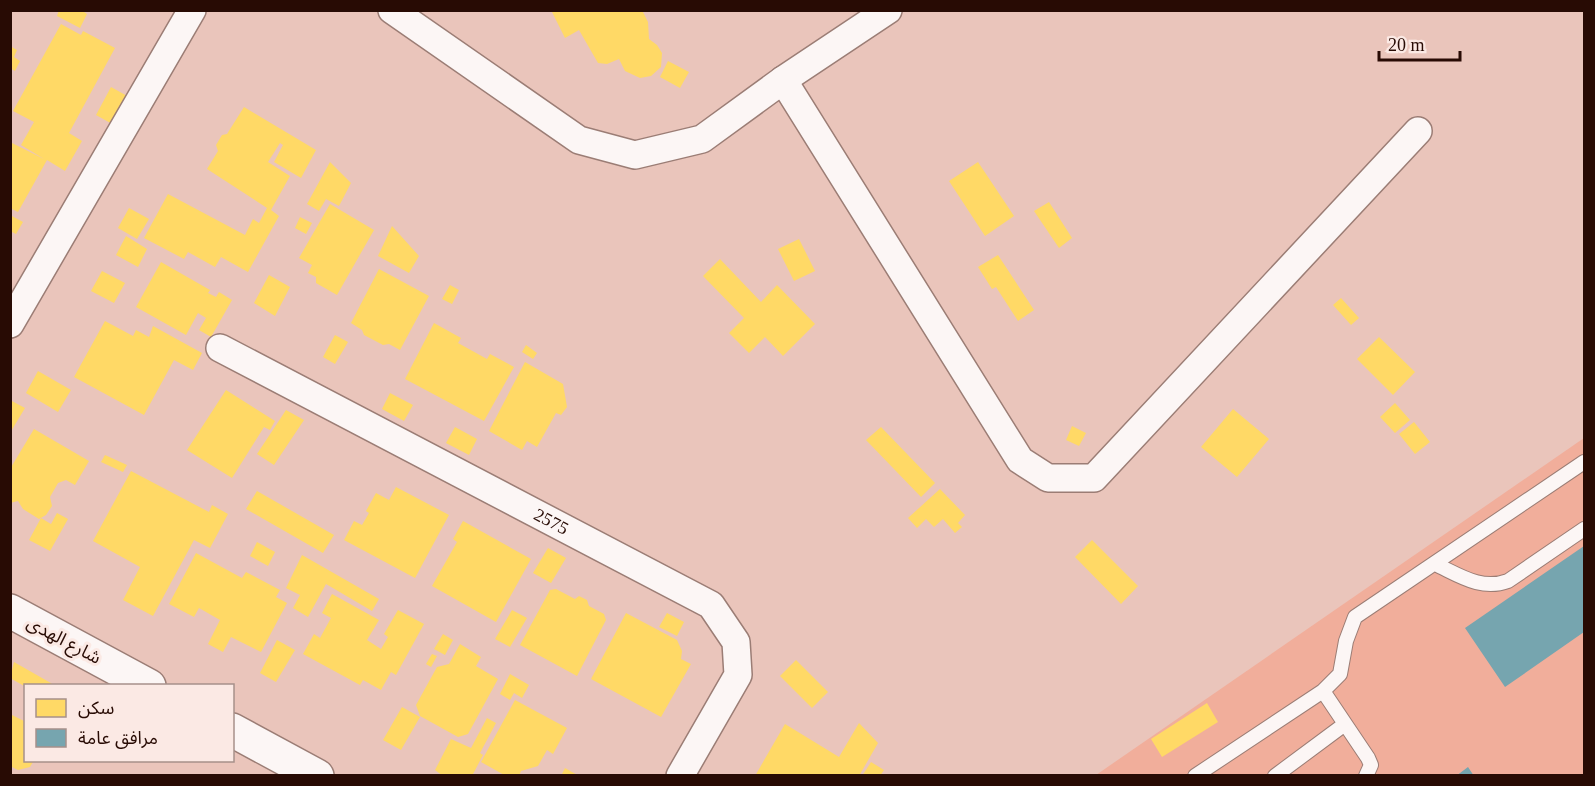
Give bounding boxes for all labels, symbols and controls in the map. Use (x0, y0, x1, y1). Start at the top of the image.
scale bar (1379, 24, 1460, 62)
text: 20 m (1388, 35, 1425, 55)
street label: 2575 (531, 504, 572, 539)
street label: شارع الهدى (22, 612, 104, 671)
legend (24, 684, 234, 762)
text: سكن (78, 698, 114, 719)
text: مرافق عامة (78, 728, 158, 749)

